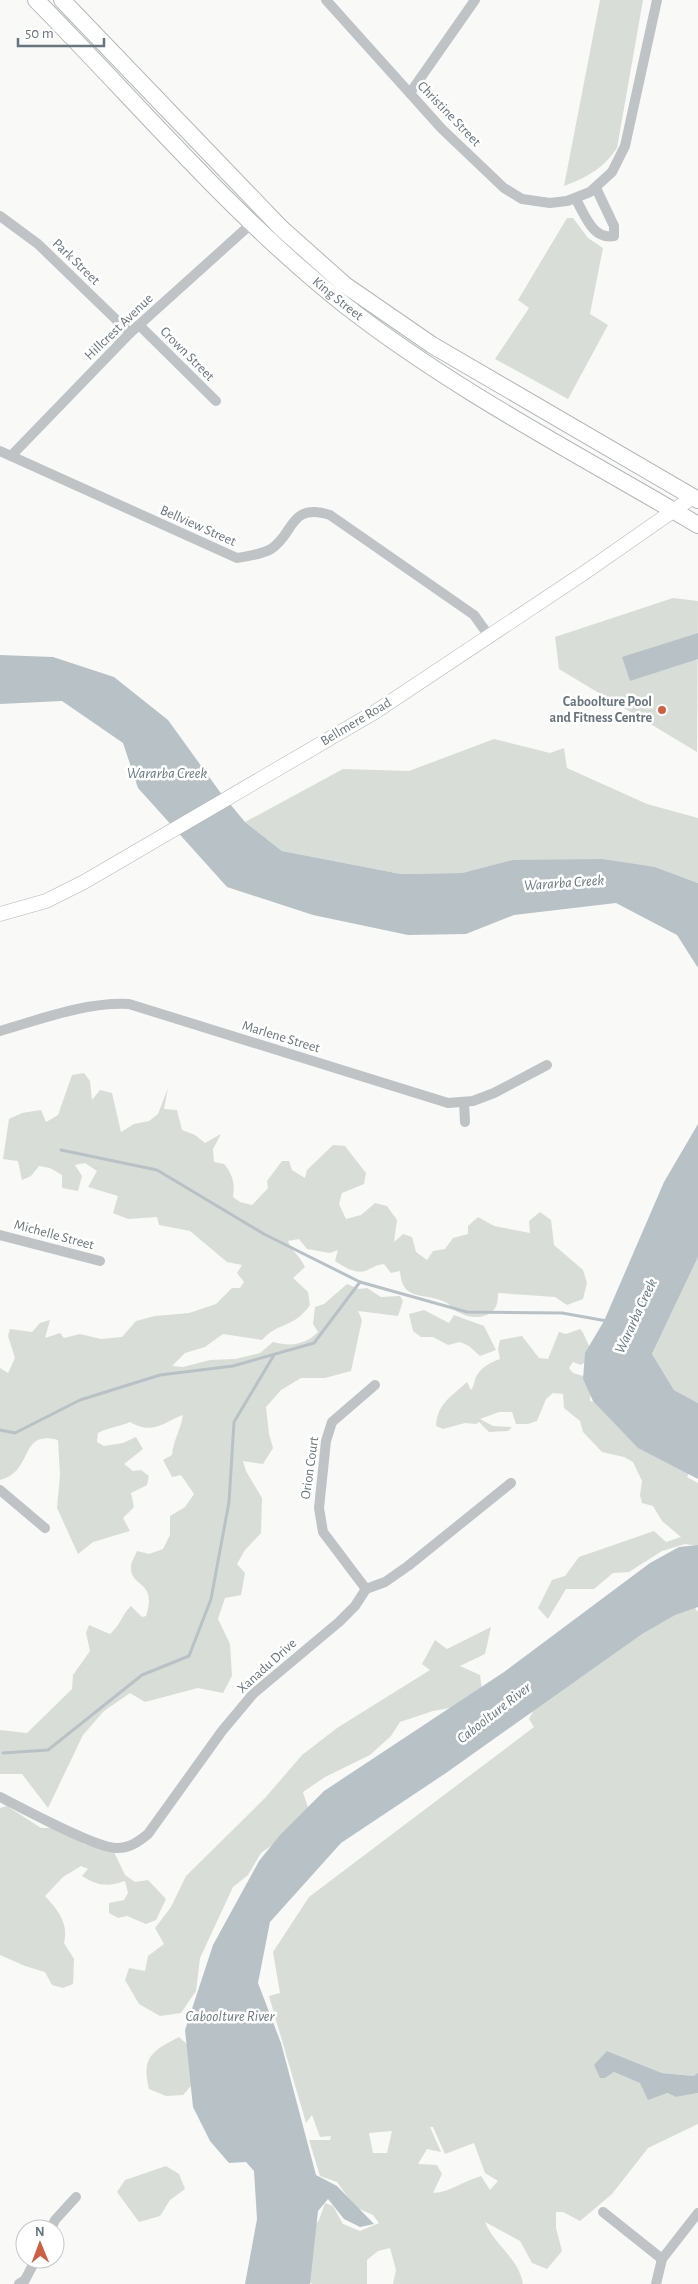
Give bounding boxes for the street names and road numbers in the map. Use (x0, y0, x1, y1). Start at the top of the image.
street label: Christine Street (415, 79, 484, 150)
street label: Park Street (50, 236, 103, 288)
street label: King Street (310, 275, 366, 324)
street label: Hillcrest Avenue (82, 291, 156, 363)
street label: Crown Street (157, 324, 217, 384)
street label: Bellview Street (158, 503, 238, 549)
street label: Bellmere Road (318, 696, 394, 748)
street label: Marlene Street (240, 1019, 322, 1056)
street label: Michelle Street (12, 1218, 96, 1253)
street label: Orion Court (299, 1435, 321, 1500)
street label: Xanadu Drive (235, 1636, 299, 1696)

